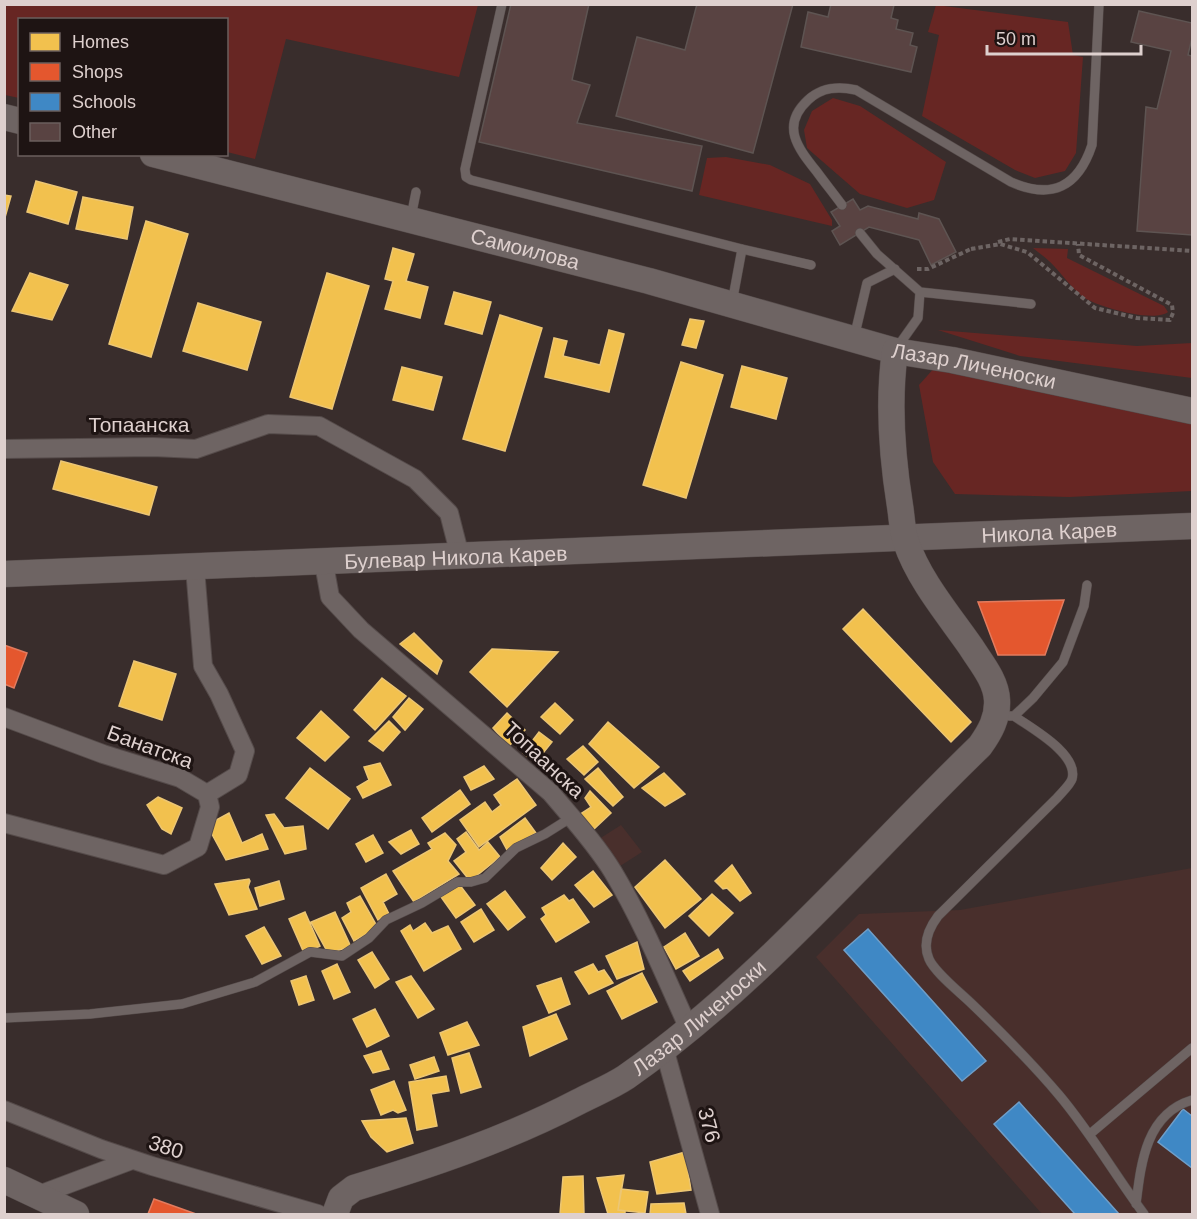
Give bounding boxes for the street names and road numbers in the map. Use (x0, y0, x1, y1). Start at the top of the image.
street label: Самоилова (468, 224, 582, 274)
street label: Лазар Личеноски (890, 339, 1058, 393)
street label: Топаанска (88, 413, 190, 436)
street label: Никола Карев (981, 518, 1118, 547)
street label: Булевар Никола Карев (344, 542, 568, 573)
street label: Топаанска (500, 717, 589, 803)
street label: Банатска (104, 720, 196, 773)
street label: Лазар Личеноски (628, 955, 770, 1080)
street label: 376 (694, 1105, 725, 1145)
street label: 380 (146, 1130, 186, 1163)

